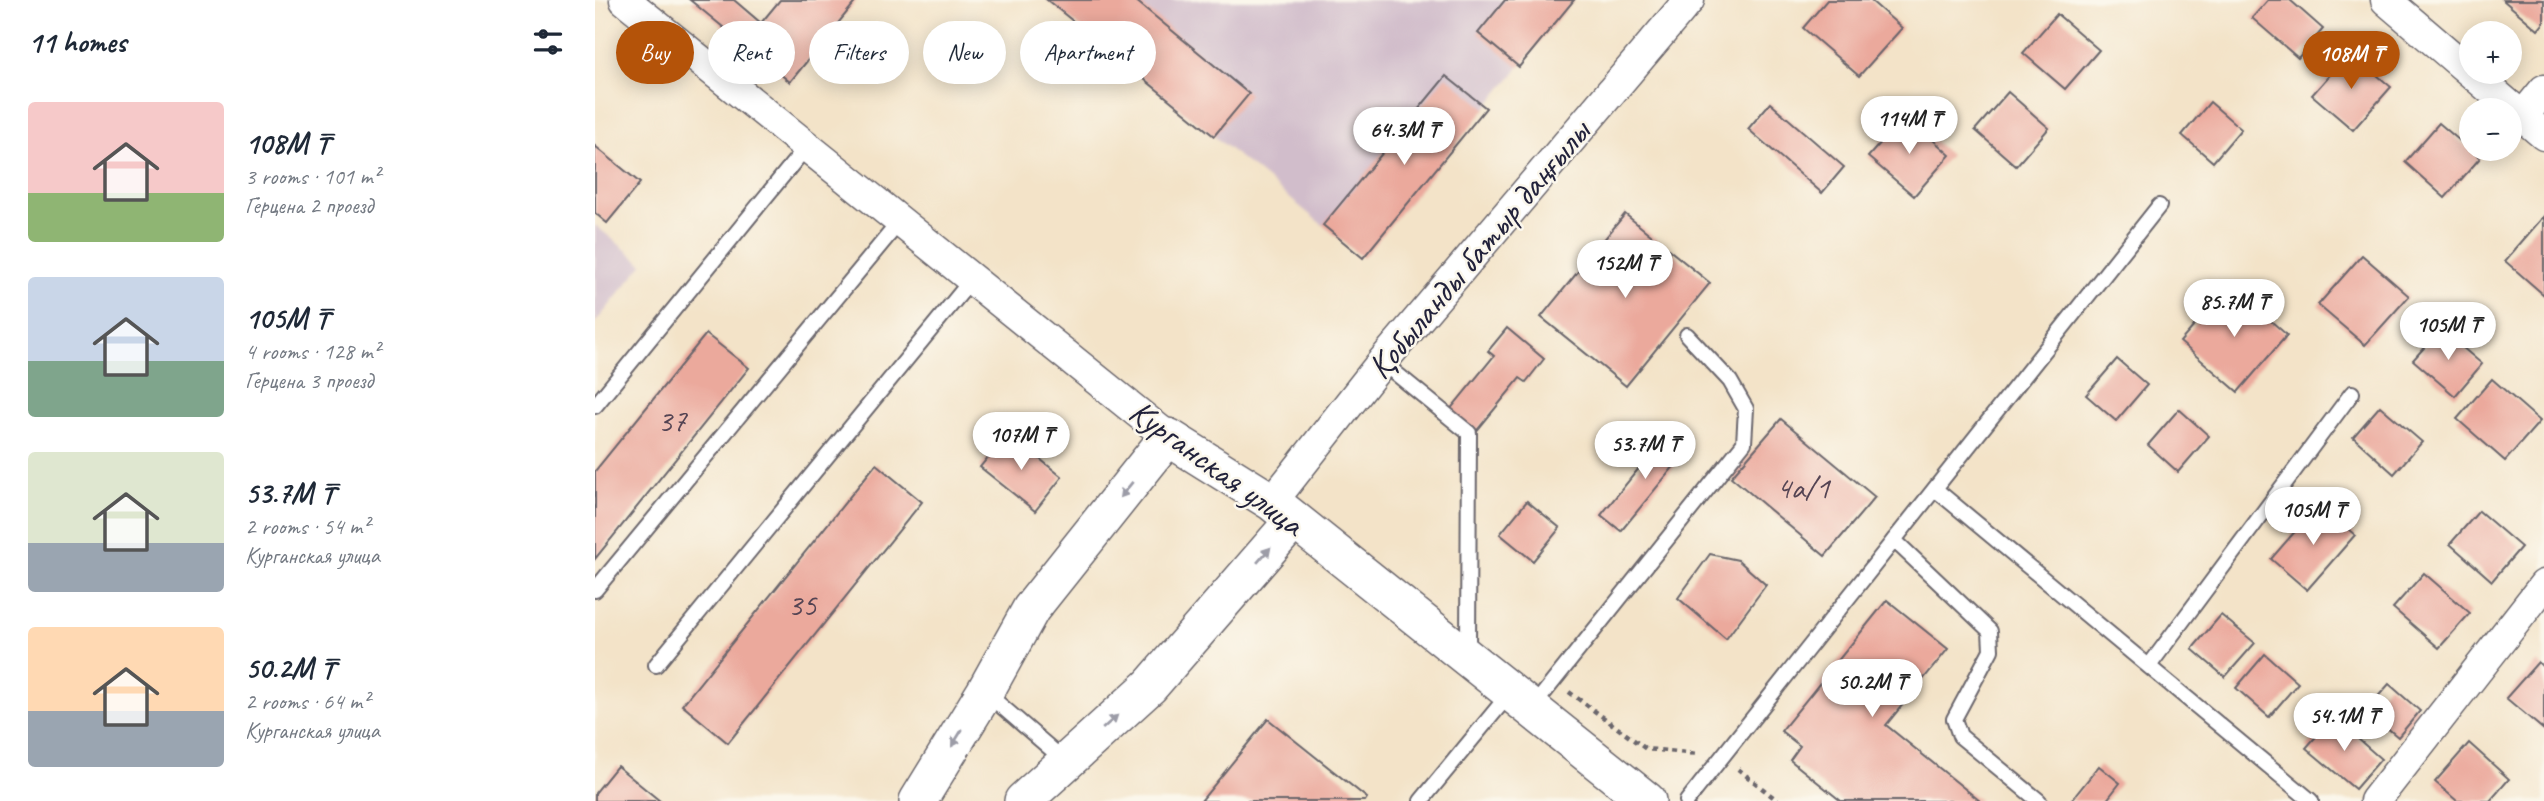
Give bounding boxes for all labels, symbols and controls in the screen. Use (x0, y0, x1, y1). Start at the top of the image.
chip: Buy (616, 21, 694, 84)
chip: Rent (708, 21, 795, 84)
chip: Filters (809, 21, 909, 84)
chip: New (923, 21, 1006, 84)
chip: Apartment (1020, 21, 1156, 84)
map controls (2459, 21, 2522, 161)
button: + (2459, 21, 2522, 84)
text: 11 homes (28, 23, 126, 61)
icon: filters (529, 23, 567, 61)
pin: 108M ₸ (2294, 32, 2408, 91)
text: 108M ₸ (2319, 39, 2383, 68)
pin: 114M ₸ (1852, 96, 1966, 156)
button: − (2459, 98, 2522, 161)
text: 114M ₸ (1877, 104, 1941, 133)
pin: 64.3M ₸ (1339, 108, 1469, 167)
street label: Қобыланды батыр даңғылы (1357, 109, 1602, 388)
text: 64.3M ₸ (1369, 115, 1439, 144)
text: 108M ₸ (245, 124, 329, 162)
icon: home (84, 130, 168, 214)
text: 3 rooms · 101 m² (245, 162, 380, 191)
text: Герцена 2 проезд (245, 191, 373, 220)
pin: 152M ₸ (1568, 240, 1682, 300)
text: 152M ₸ (1593, 248, 1657, 277)
pin: 85.7M ₸ (2169, 280, 2299, 339)
text: 85.7M ₸ (2200, 287, 2268, 316)
text: 105M ₸ (245, 299, 329, 337)
pin: 105M ₸ (2391, 302, 2505, 362)
icon: home (84, 305, 168, 389)
text: 105M ₸ (2416, 310, 2480, 339)
text: 4 rooms · 128 m² (245, 337, 380, 366)
text: Герцена 3 проезд (245, 366, 373, 395)
street label: Курганская улица (1121, 389, 1315, 547)
house number: 37 (658, 400, 688, 441)
pin: 107M ₸ (964, 412, 1078, 472)
text: 107M ₸ (989, 420, 1053, 449)
pin: 53.7M ₸ (1580, 421, 1710, 481)
text: 53.7M ₸ (1611, 429, 1679, 458)
house number: 4а/1 (1776, 467, 1831, 508)
text: 53.7M ₸ (245, 474, 335, 512)
icon: home (84, 480, 168, 564)
one-way arrow (1119, 481, 1133, 499)
pin: 105M ₸ (2256, 488, 2370, 547)
text: 105M ₸ (2281, 495, 2345, 524)
text: 2 rooms · 54 m² (245, 512, 369, 541)
text: Курганская улица (245, 541, 380, 570)
one-way arrow (1256, 547, 1271, 564)
house number: 35 (788, 584, 818, 625)
text: 50.2M ₸ (245, 649, 335, 687)
icon: home (84, 655, 168, 739)
pin: 50.2M ₸ (1807, 660, 1937, 719)
text: 50.2M ₸ (1838, 667, 1906, 696)
text: 2 rooms · 64 m² (245, 687, 369, 716)
pin: 54.1M ₸ (2279, 694, 2409, 753)
text: 54.1M ₸ (2310, 701, 2378, 730)
one-way arrow (1101, 714, 1119, 730)
text: Курганская улица (245, 716, 380, 745)
one-way arrow (951, 729, 963, 748)

